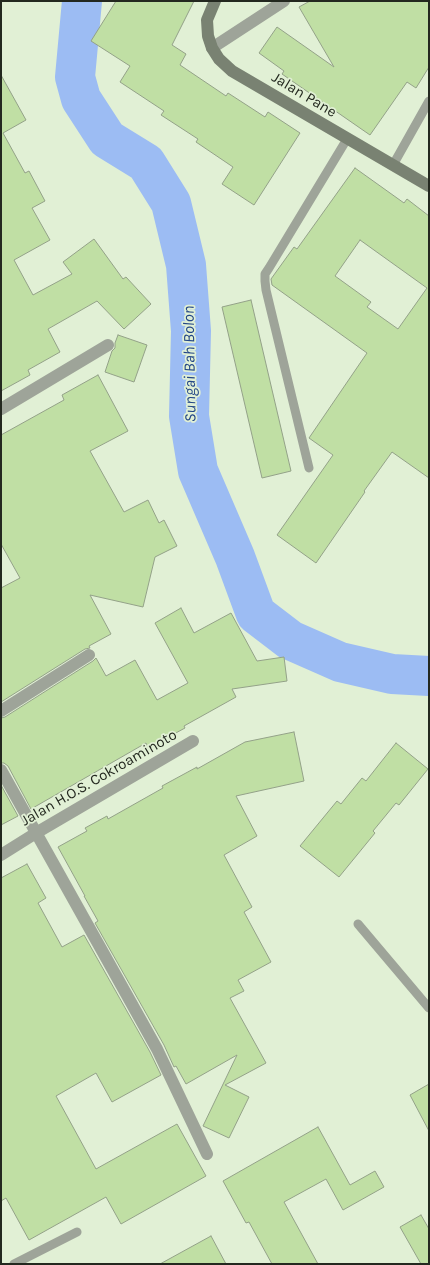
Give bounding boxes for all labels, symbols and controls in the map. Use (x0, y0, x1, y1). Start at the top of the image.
street label: Jalan Pane (268, 69, 340, 121)
water label: Sungai Bah Bolon (179, 306, 201, 422)
street label: Jalan H.O.S. Cokroaminoto (18, 726, 180, 830)

